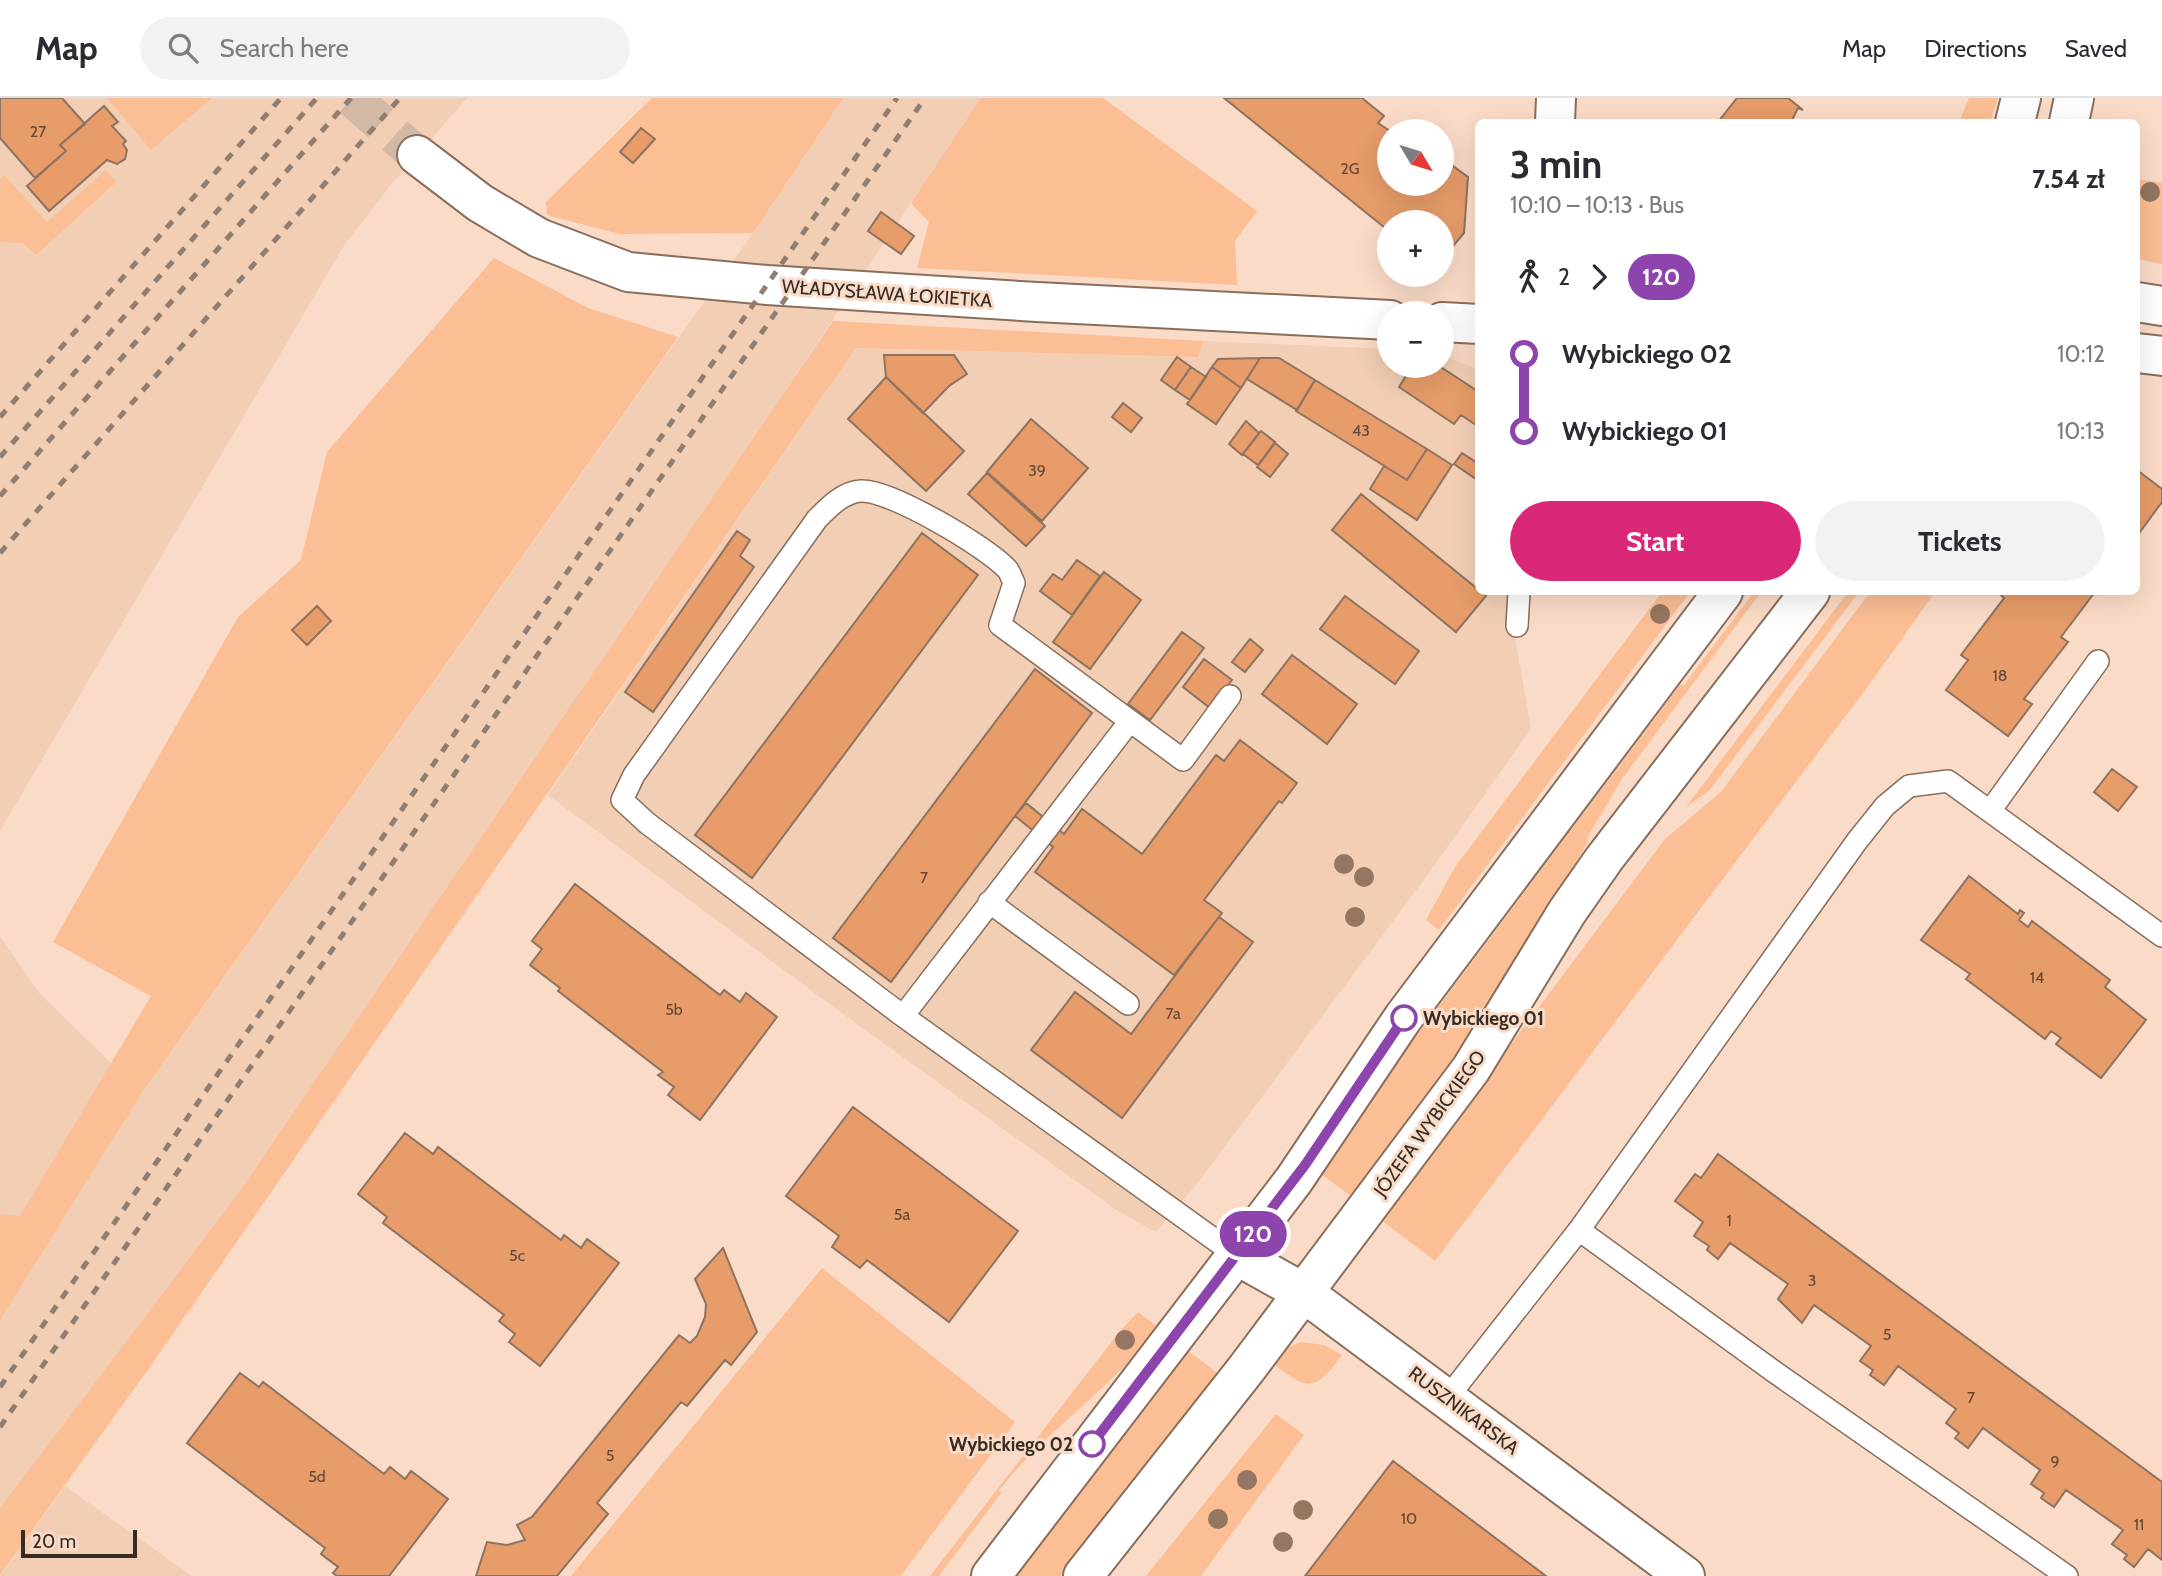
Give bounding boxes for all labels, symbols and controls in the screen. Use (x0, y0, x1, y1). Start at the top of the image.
search box (140, 17, 630, 80)
text: Map (35, 28, 98, 68)
icon: search (164, 29, 202, 67)
text: Search here (220, 32, 349, 64)
text: Map (1842, 34, 1886, 63)
text: Directions (1924, 34, 2027, 63)
text: Saved (2065, 34, 2127, 63)
north arrow (1377, 119, 1454, 196)
map controls (1377, 119, 1454, 378)
house number: 27 (30, 122, 46, 141)
text: 3 min (1510, 141, 1602, 188)
house number: 2G (1340, 159, 1360, 178)
text: 7.54 zł (2032, 163, 2105, 195)
text: 10:10 – 10:13 · Bus (1510, 191, 1684, 219)
button: + (1377, 210, 1454, 287)
icon: walk (1510, 258, 1548, 296)
icon: forward (1580, 258, 1618, 296)
text: 120 (1642, 262, 1681, 291)
text: 2 (1558, 263, 1570, 291)
street label: WŁADYSŁAWA ŁOKIETKA (781, 275, 993, 312)
button: − (1377, 301, 1454, 378)
text: Wybickiego 02 (1562, 338, 1732, 370)
text: 10:12 (2057, 340, 2105, 368)
text: Wybickiego 01 (1562, 415, 1728, 447)
text: 10:13 (2057, 417, 2105, 445)
house number: 43 (1352, 421, 1370, 440)
house number: 39 (1028, 461, 1046, 480)
button: Start (1510, 501, 1801, 581)
button: Tickets (1815, 501, 2105, 581)
house number: 18 (1993, 666, 2007, 685)
house number: 7 (920, 868, 928, 887)
house number: 14 (2030, 968, 2044, 987)
house number: 5b (665, 1000, 683, 1019)
house number: 7a (1165, 1004, 1181, 1023)
marker: Wybickiego 01 (1391, 1005, 1417, 1031)
place label: Wybickiego 01 (1423, 1007, 1544, 1030)
street label: JÓZEFA WYBICKIEGO (1367, 1045, 1490, 1202)
house number: 5a (894, 1205, 910, 1224)
line badge: 120 (1213, 1211, 1293, 1257)
house number: 1 (1726, 1211, 1732, 1230)
text: 120 (1234, 1219, 1272, 1248)
house number: 5c (509, 1246, 525, 1265)
house number: 3 (1808, 1271, 1816, 1290)
house number: 5 (1883, 1325, 1891, 1344)
street label: RUSZNIKARSKA (1404, 1361, 1524, 1460)
house number: 7 (1967, 1388, 1975, 1407)
marker: Wybickiego 02 (1079, 1431, 1105, 1457)
place label: Wybickiego 02 (949, 1433, 1073, 1456)
house number: 5 (606, 1446, 614, 1465)
house number: 9 (2050, 1452, 2060, 1471)
house number: 5d (308, 1467, 326, 1486)
house number: 10 (1401, 1509, 1417, 1528)
house number: 11 (2134, 1515, 2144, 1534)
scale bar (21, 1527, 136, 1559)
text: 20 m (32, 1530, 76, 1553)

